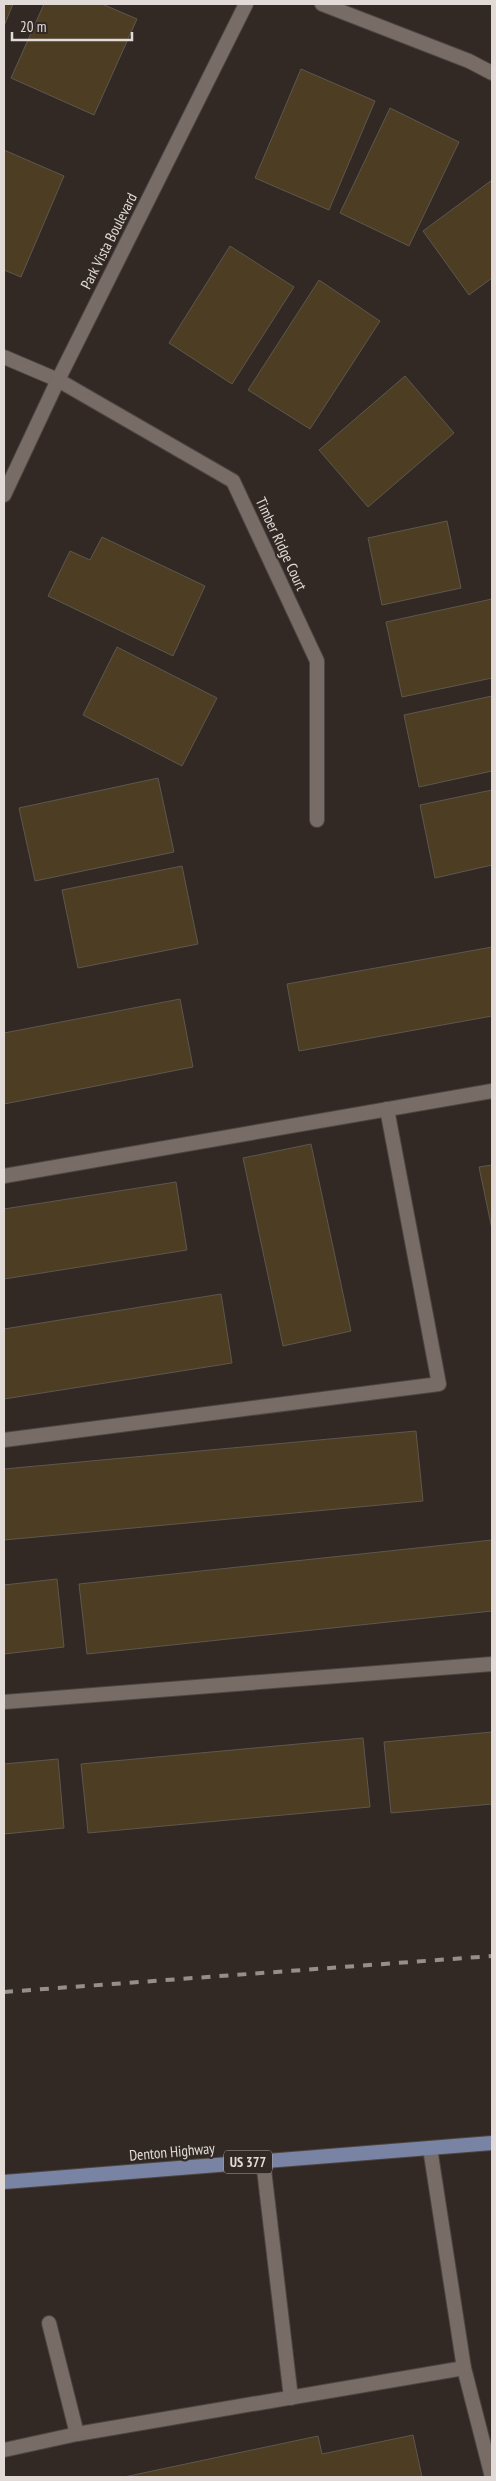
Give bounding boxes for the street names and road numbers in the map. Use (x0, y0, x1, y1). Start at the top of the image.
street label: Park Vista Boulevard (76, 190, 141, 292)
street label: Timber Ridge Court (252, 494, 311, 593)
street label: Denton Highway (128, 2138, 216, 2165)
road number: US 377 (224, 2150, 272, 2174)

